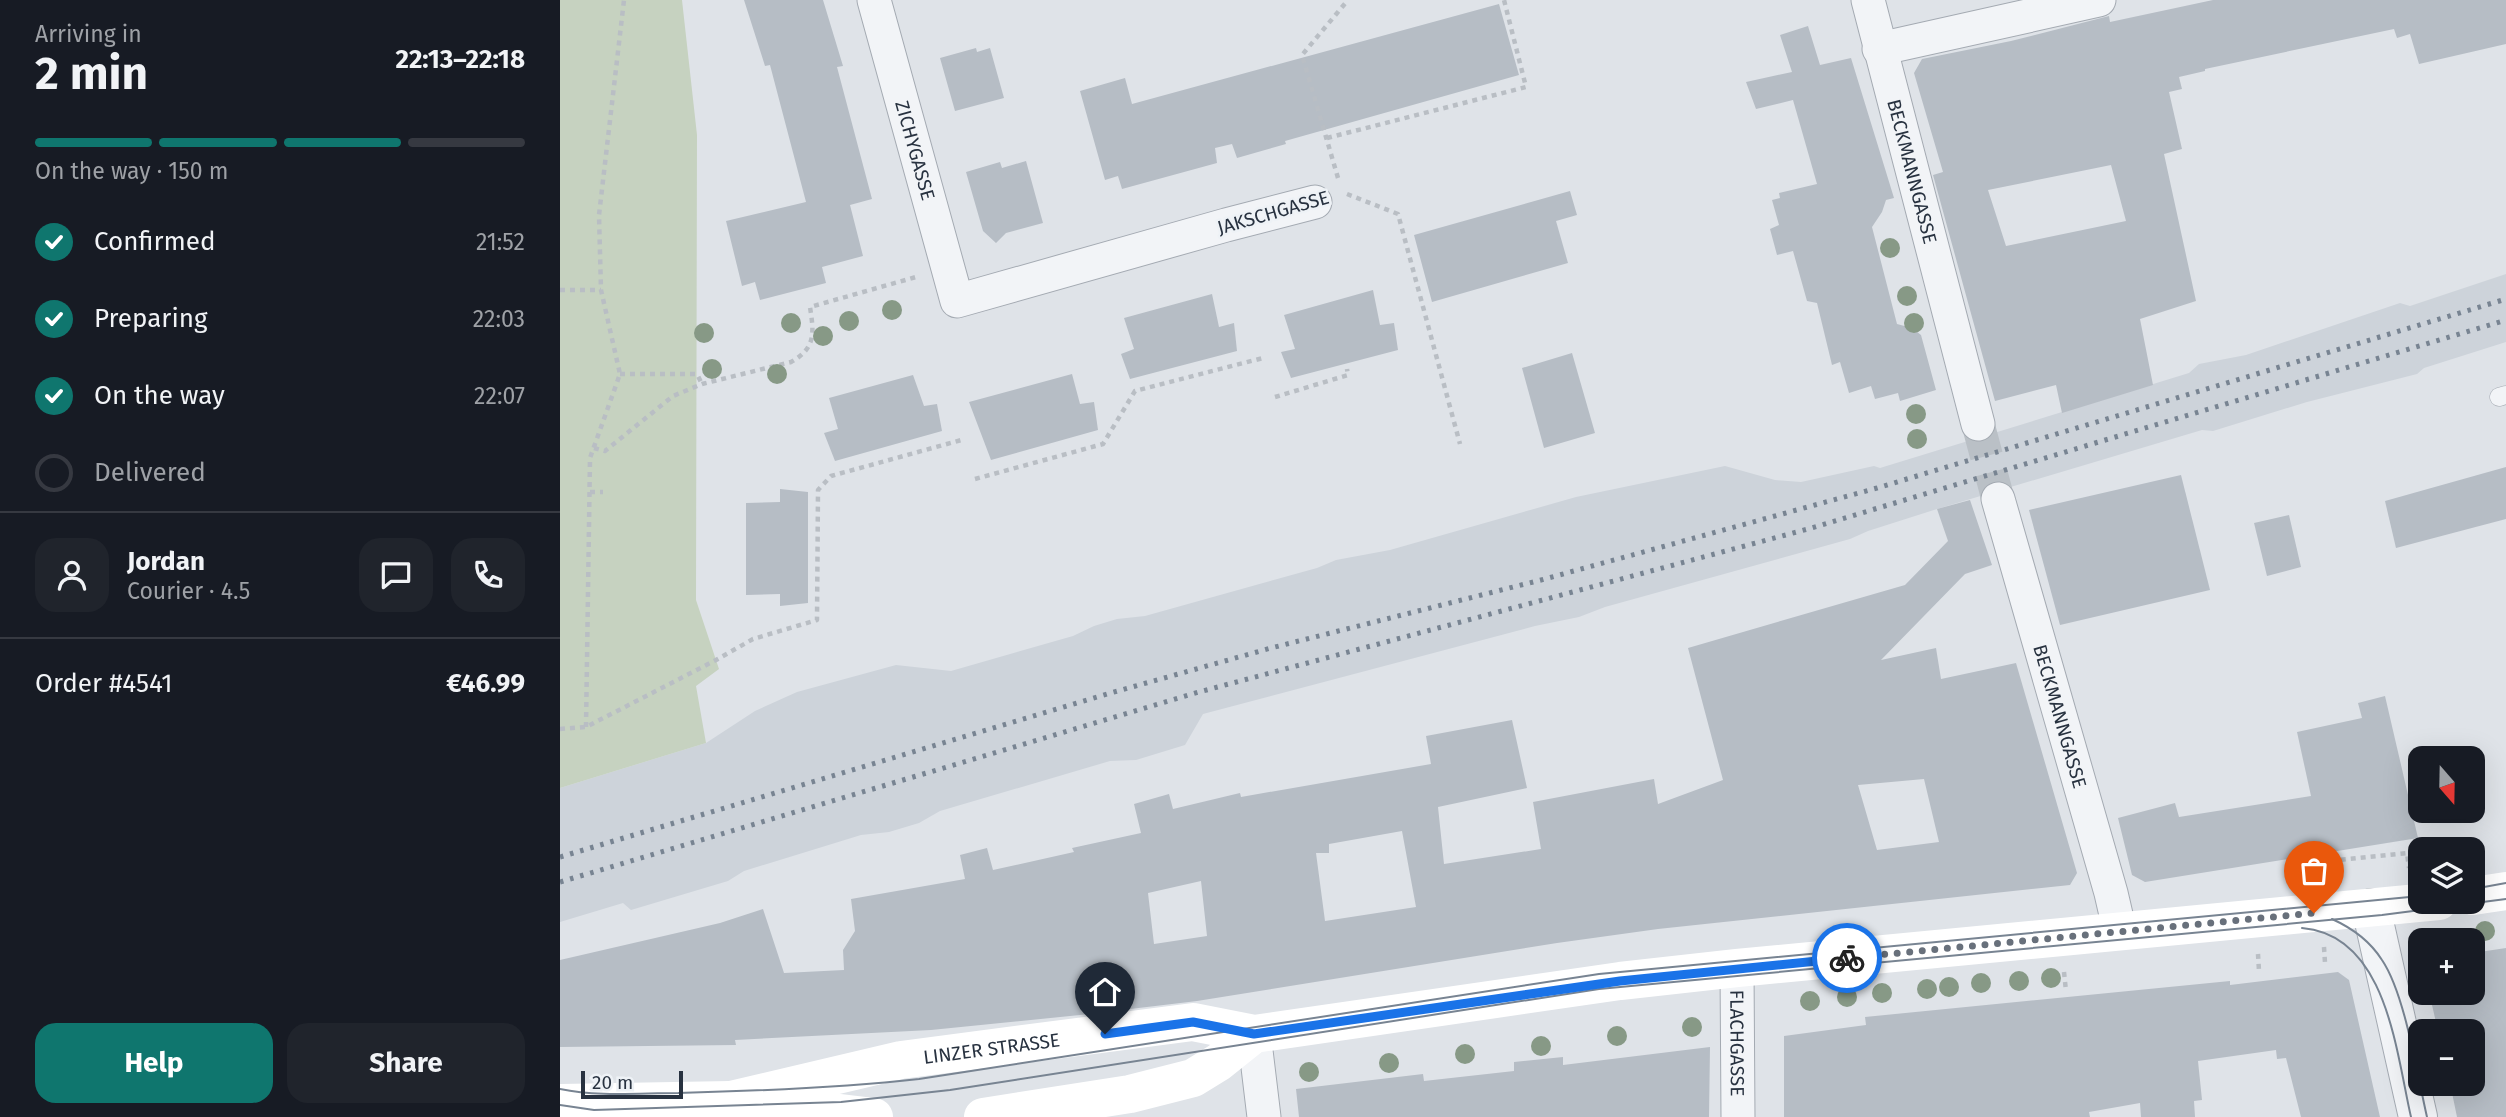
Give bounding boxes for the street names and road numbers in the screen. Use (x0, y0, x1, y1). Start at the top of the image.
street label: BECKMANNGASSE (1882, 97, 1942, 246)
street label: ZICHYGASSE (890, 98, 940, 203)
street label: JAKSCHGASSE (1215, 186, 1332, 239)
street label: BECKMANNGASSE (2028, 642, 2091, 791)
street label: FLACHGASSE (1725, 990, 1749, 1096)
street label: LINZER STRASSE (922, 1028, 1061, 1069)

